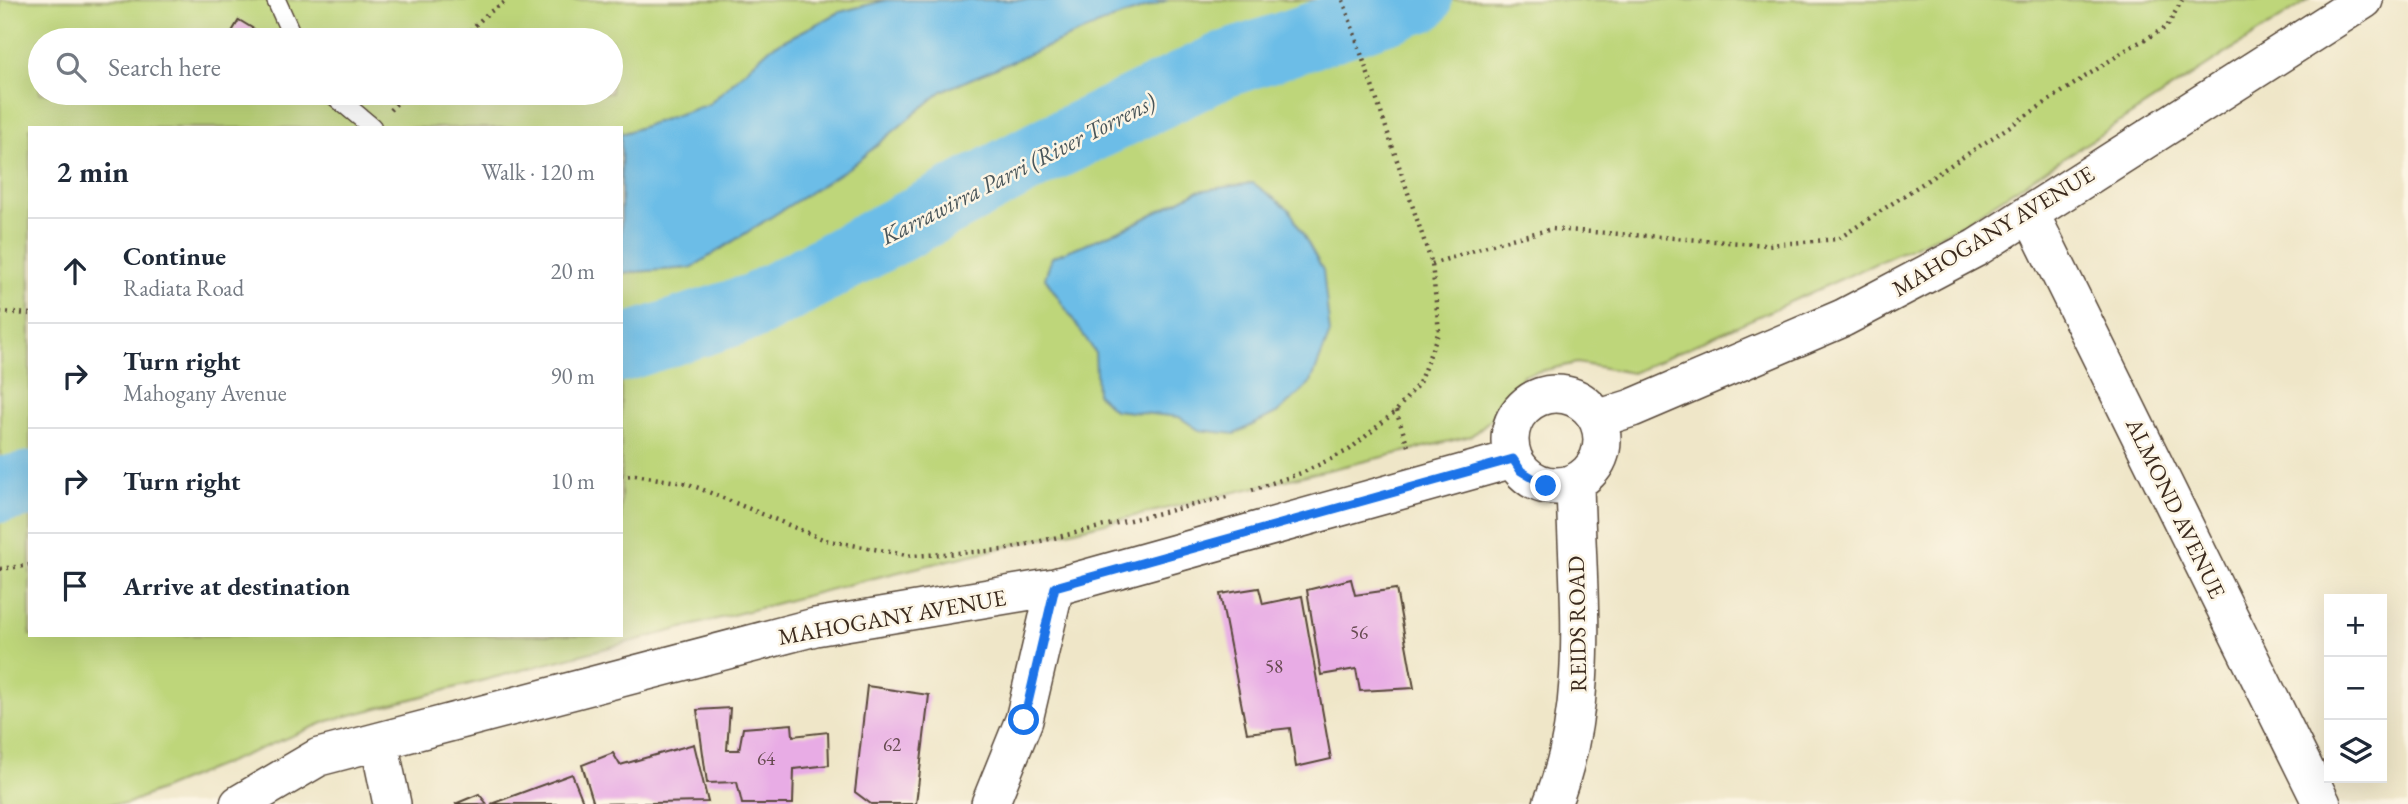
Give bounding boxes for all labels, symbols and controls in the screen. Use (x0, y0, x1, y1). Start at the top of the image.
search box (28, 28, 623, 105)
icon: search (52, 48, 90, 86)
text: Search here (108, 50, 221, 84)
water label: Karrawirra Parri (River Torrens) (874, 85, 1161, 252)
text: 2 min (56, 152, 129, 191)
text: Walk · 120 m (481, 157, 595, 187)
street label: MAHOGANY AVENUE (1886, 159, 2100, 303)
text: Continue (123, 239, 226, 273)
icon: ahead (56, 252, 94, 290)
text: 20 m (550, 256, 595, 286)
text: Radiata Road (123, 273, 244, 303)
text: Turn right (123, 344, 241, 378)
icon: right (56, 357, 94, 395)
text: 90 m (550, 361, 595, 391)
text: Mahogany Avenue (123, 378, 287, 408)
street label: ALMOND AVENUE (2119, 412, 2233, 603)
icon: right (56, 462, 94, 500)
text: Turn right (123, 464, 241, 498)
text: 10 m (550, 466, 595, 496)
route end (1530, 470, 1561, 501)
street label: REIDS ROAD (1561, 556, 1593, 692)
icon: arrive (56, 567, 94, 605)
text: Arrive at destination (123, 569, 350, 603)
street label: MAHOGANY AVENUE (776, 582, 1008, 652)
map controls (2324, 594, 2387, 783)
button: + (2324, 594, 2387, 657)
house number: 56 (1350, 620, 1368, 645)
house number: 58 (1265, 654, 1283, 679)
button: − (2324, 657, 2387, 720)
route start (1008, 704, 1039, 735)
button: layers (2324, 720, 2387, 783)
house number: 62 (883, 732, 901, 757)
house number: 64 (757, 746, 776, 771)

